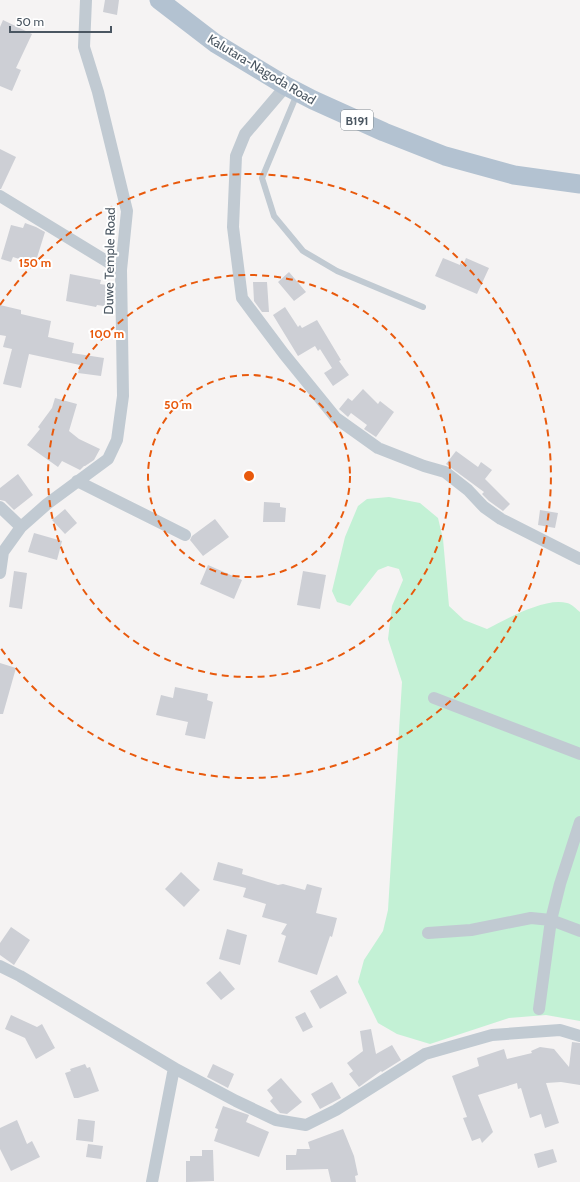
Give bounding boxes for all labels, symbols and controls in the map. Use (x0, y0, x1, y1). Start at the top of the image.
scale bar (10, 8, 111, 34)
text: 50 m (16, 14, 44, 29)
street label: Kalutara-Nagoda Road (205, 30, 319, 108)
road number: B191 (341, 110, 373, 130)
street label: Duwe Temple Road (100, 207, 118, 315)
text: 150 m (19, 255, 51, 270)
text: 100 m (90, 326, 124, 341)
text: 50 m (164, 397, 192, 412)
centre of rings (242, 469, 256, 483)

